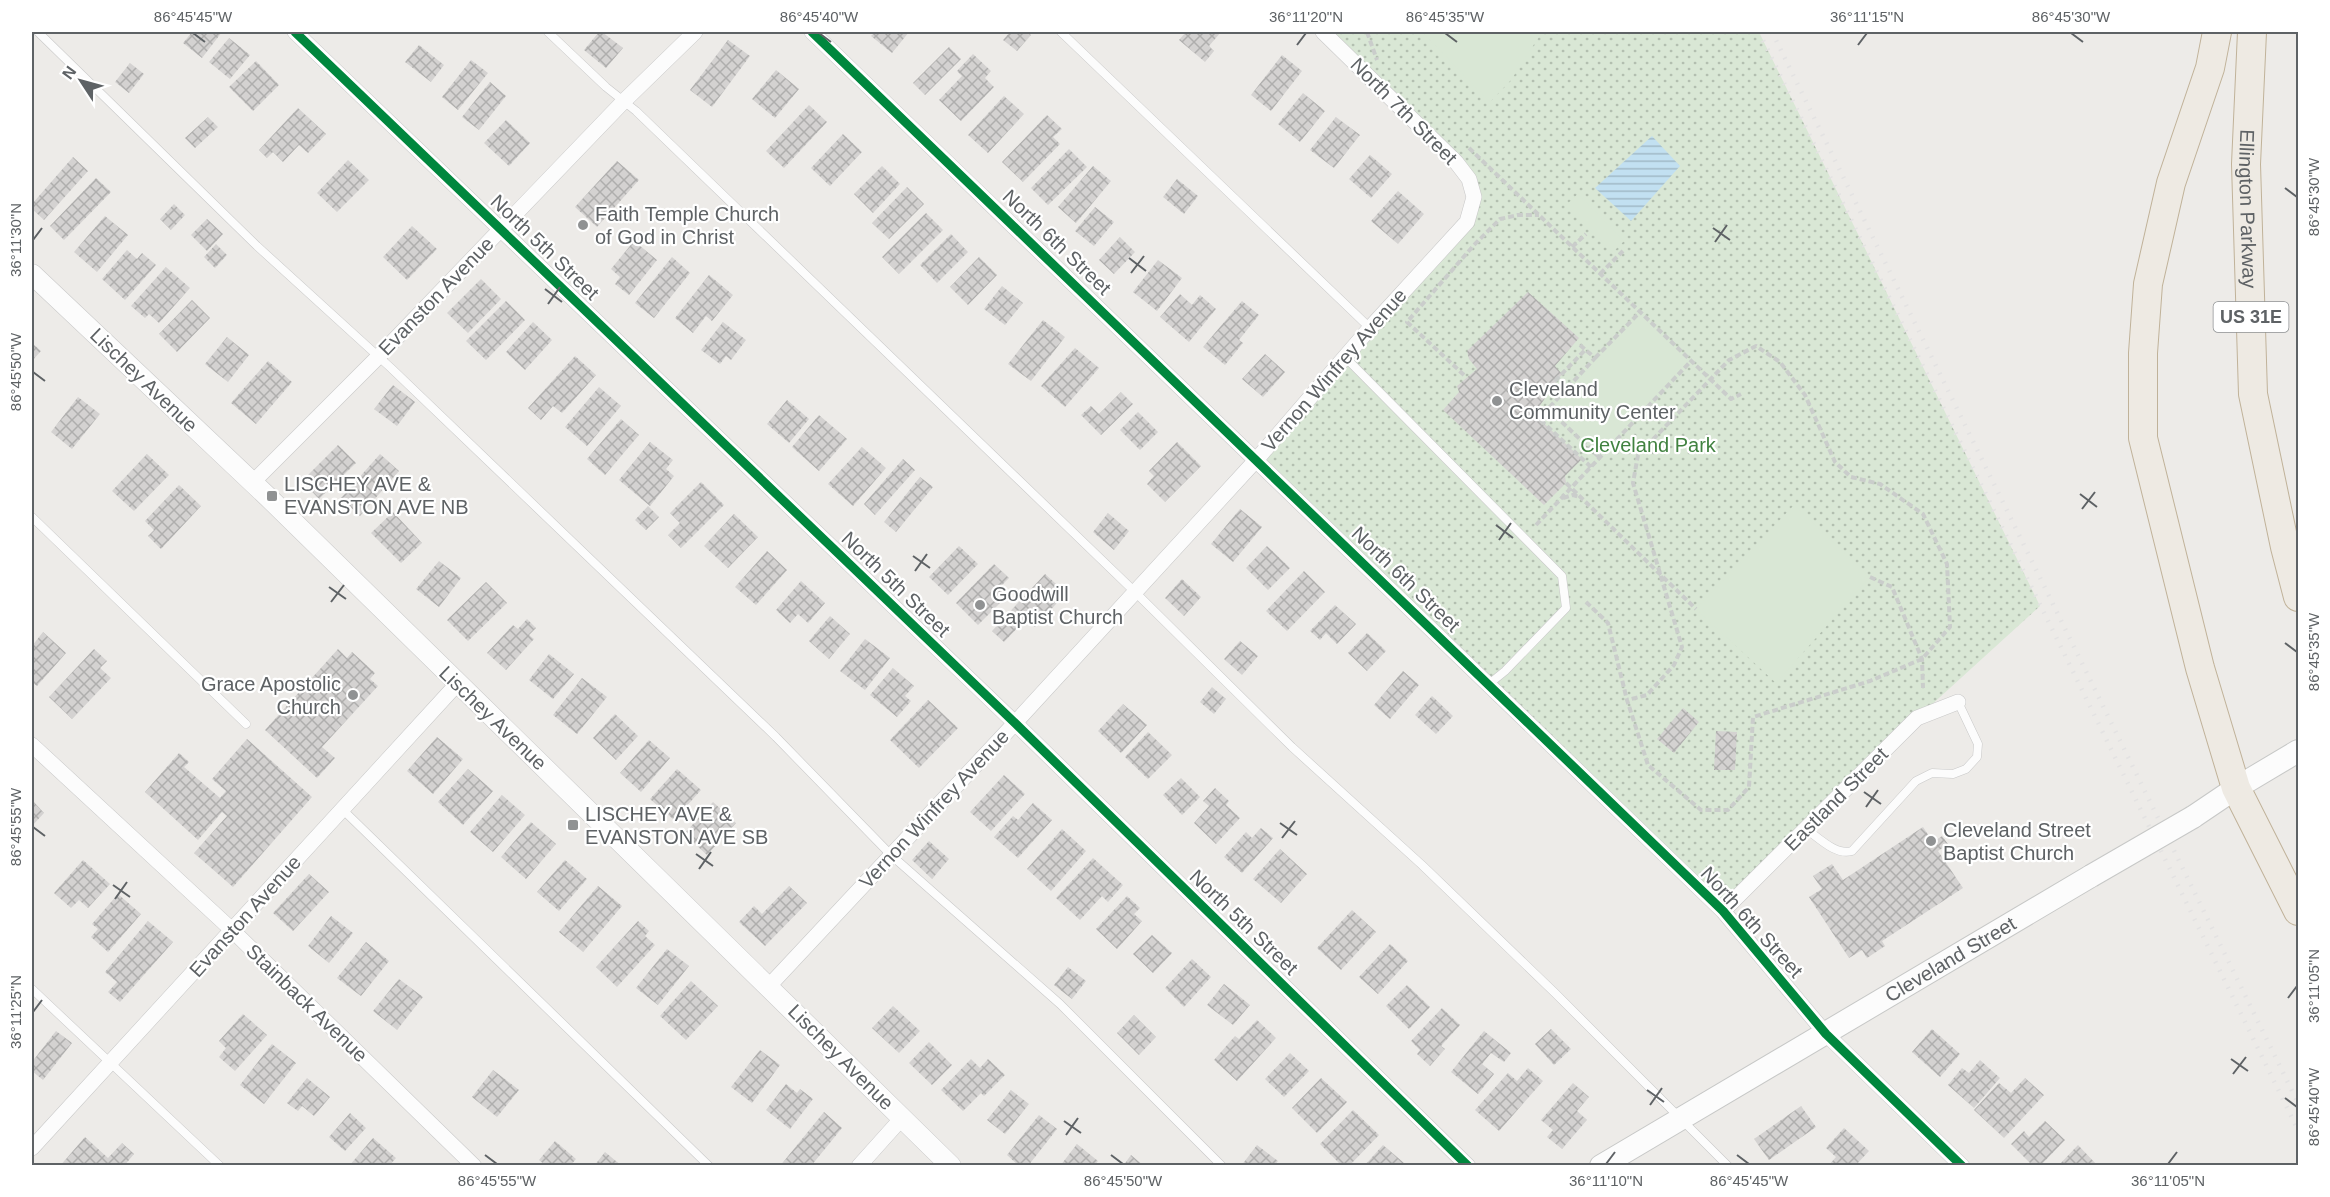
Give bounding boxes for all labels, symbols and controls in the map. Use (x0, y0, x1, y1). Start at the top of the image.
text: 86°45'45"W (154, 8, 233, 25)
text: 86°45'40"W (780, 8, 859, 25)
text: 36°11'20"N (1269, 8, 1343, 25)
text: 86°45'35"W (1406, 8, 1485, 25)
text: 36°11'15"N (1830, 8, 1904, 25)
text: 86°45'30"W (2032, 8, 2111, 25)
north arrow (51, 51, 111, 111)
street label: North 7th Street (1346, 53, 1462, 169)
text: N (59, 63, 80, 82)
street label: Ellington Parkway (2235, 129, 2261, 289)
text: 86°45'30"W (2305, 157, 2322, 236)
street label: North 6th Street (999, 185, 1116, 299)
street label: North 5th Street (487, 190, 604, 304)
text: 36°11'30"N (7, 203, 24, 277)
place label: Faith Temple Church of God in Christ (595, 203, 779, 248)
marker: Faith Temple Church of God in Christ (576, 218, 590, 232)
street label: Evanston Avenue (374, 232, 498, 360)
street label: Vernon Winfrey Avenue (1257, 284, 1411, 456)
road number: US 31E (2214, 302, 2288, 332)
street label: Lischey Avenue (86, 324, 202, 436)
text: 86°45'50"W (7, 332, 24, 411)
place label: Cleveland Community Center (1509, 378, 1676, 423)
marker: Cleveland Community Center (1490, 394, 1504, 408)
park label: Cleveland Park (1580, 434, 1717, 456)
place label: LISCHEY AVE & EVANSTON AVE NB (284, 473, 469, 518)
marker: LISCHEY AVE & EVANSTON AVE NB (265, 489, 279, 503)
street label: North 6th Street (1348, 522, 1465, 636)
street label: North 5th Street (838, 527, 955, 641)
place label: Goodwill Baptist Church (992, 583, 1123, 628)
marker: Goodwill Baptist Church (973, 598, 987, 612)
text: 86°45'35"W (2305, 612, 2322, 691)
street label: Lischey Avenue (435, 662, 551, 774)
place label: Grace Apostolic Church (201, 673, 341, 718)
marker: Grace Apostolic Church (346, 688, 360, 702)
street label: Vernon Winfrey Avenue (855, 725, 1013, 893)
street label: Eastland Street (1780, 743, 1892, 855)
text: 86°45'55"W (7, 787, 24, 866)
place label: LISCHEY AVE & EVANSTON AVE SB (585, 803, 768, 848)
marker: LISCHEY AVE & EVANSTON AVE SB (566, 818, 580, 832)
place label: Cleveland Street Baptist Church (1943, 819, 2091, 864)
marker: Cleveland Street Baptist Church (1924, 834, 1938, 848)
street label: Evanston Avenue (185, 851, 305, 981)
street label: North 6th Street (1697, 862, 1808, 982)
street label: North 5th Street (1186, 865, 1303, 979)
street label: Cleveland Street (1881, 912, 2020, 1006)
street label: Stainback Avenue (242, 940, 372, 1066)
text: 36°11'05"N (2305, 949, 2322, 1023)
text: 36°11'25"N (7, 975, 24, 1049)
street label: Lischey Avenue (784, 1000, 898, 1114)
text: 86°45'40"W (2305, 1067, 2322, 1146)
text: 86°45'55"W (458, 1172, 537, 1189)
text: 86°45'50"W (1084, 1172, 1163, 1189)
text: 36°11'10"N (1569, 1172, 1643, 1189)
text: 86°45'45"W (1710, 1172, 1789, 1189)
text: 36°11'05"N (2131, 1172, 2205, 1189)

